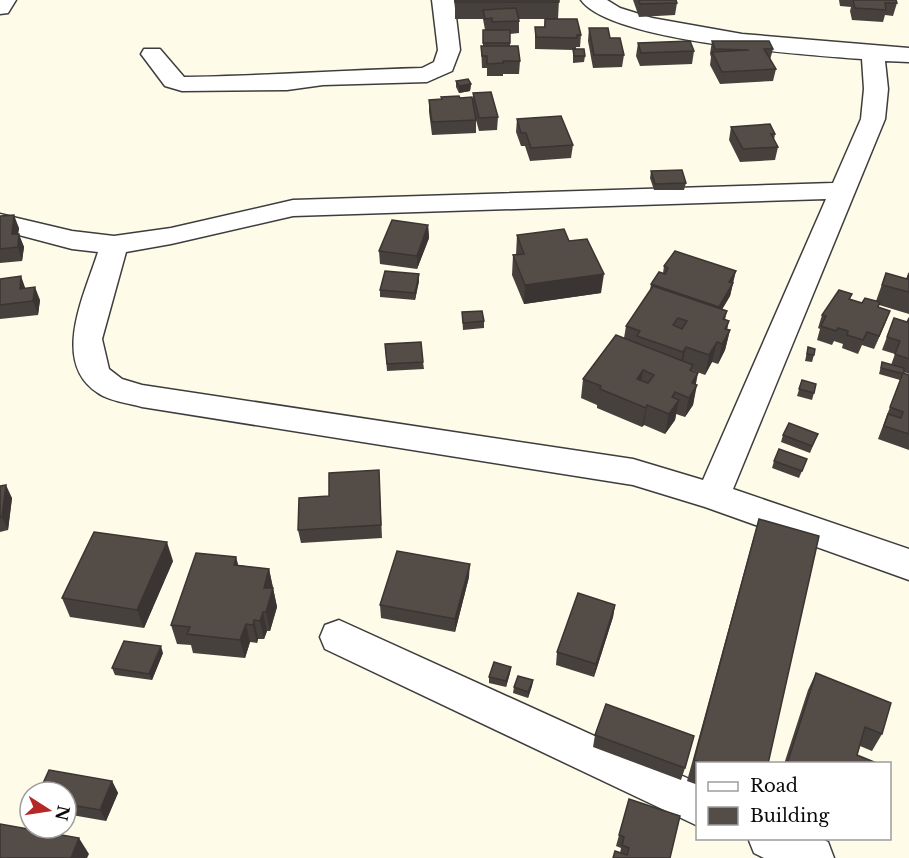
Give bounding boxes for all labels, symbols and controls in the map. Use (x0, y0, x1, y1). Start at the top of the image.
legend (696, 762, 891, 840)
text: Road (750, 775, 798, 797)
north arrow (18, 780, 78, 840)
text: N (51, 804, 74, 823)
text: Building (750, 805, 829, 827)

